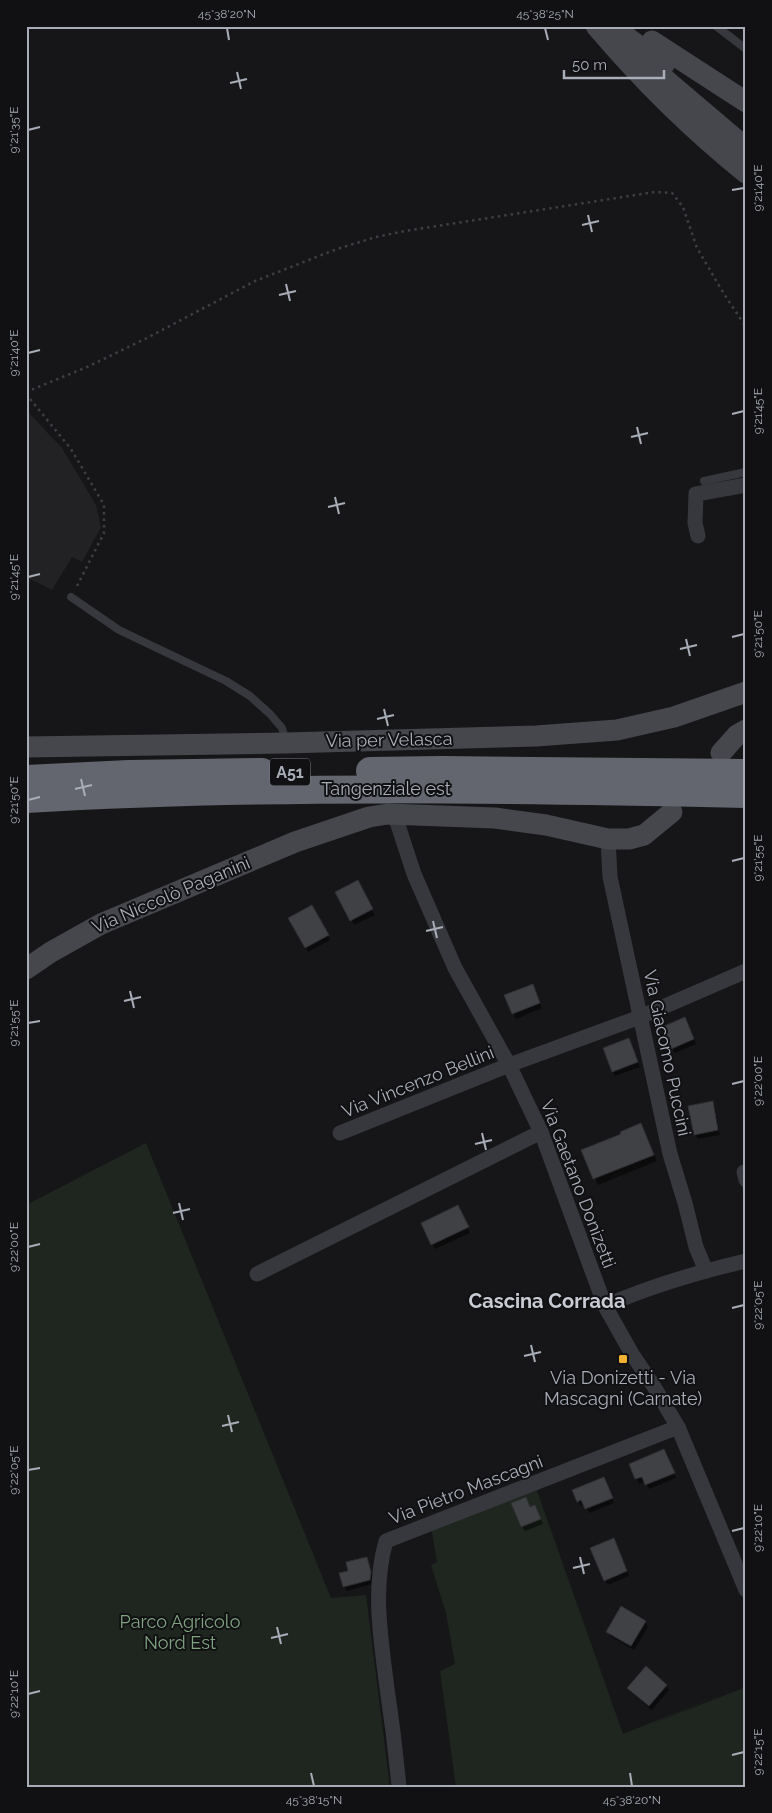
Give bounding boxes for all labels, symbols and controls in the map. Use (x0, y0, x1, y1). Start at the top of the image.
text: 45°38'20"N (198, 7, 256, 21)
text: 45°38'25"N (516, 7, 574, 21)
scale bar (564, 48, 664, 80)
text: 50 m (572, 56, 607, 74)
text: 9°21'35"E (7, 107, 21, 153)
text: 9°21'40"E (751, 164, 765, 212)
text: 9°21'40"E (7, 329, 21, 377)
text: 9°21'45"E (751, 388, 765, 434)
text: 9°21'45"E (7, 554, 21, 600)
text: 9°21'50"E (751, 610, 765, 658)
street label: Via per Velasca (325, 728, 453, 751)
road number: A51 (270, 759, 310, 786)
text: 9°21'50"E (7, 776, 21, 824)
street label: Tangenziale est (321, 778, 451, 799)
text: 9°21'55"E (751, 835, 765, 881)
street label: Via Niccolò Paganini (89, 852, 253, 937)
street label: Via Giacomo Puccini (640, 968, 695, 1138)
text: 9°21'55"E (7, 1000, 21, 1046)
street label: Via Vincenzo Bellini (339, 1041, 497, 1122)
text: 9°22'00"E (751, 1056, 765, 1106)
street label: Via Gaetano Donizetti (537, 1097, 620, 1271)
text: 9°22'00"E (7, 1222, 21, 1272)
text: 9°22'05"E (751, 1280, 765, 1330)
district label: Cascina Corrada (469, 1289, 625, 1313)
marker: Via Donizetti - Via Mascagni (Carnate) (617, 1353, 629, 1365)
place label: Via Donizetti - Via Mascagni (Carnate) (544, 1367, 702, 1409)
text: 9°22'05"E (7, 1445, 21, 1495)
street label: Via Pietro Mascagni (386, 1451, 546, 1529)
text: 9°22'10"E (751, 1504, 765, 1552)
park label: Parco Agricolo Nord Est (120, 1611, 241, 1653)
text: 9°22'10"E (7, 1670, 21, 1718)
text: 9°22'15"E (751, 1728, 765, 1776)
text: 45°38'15"N (286, 1793, 342, 1807)
text: 45°38'20"N (603, 1793, 661, 1807)

